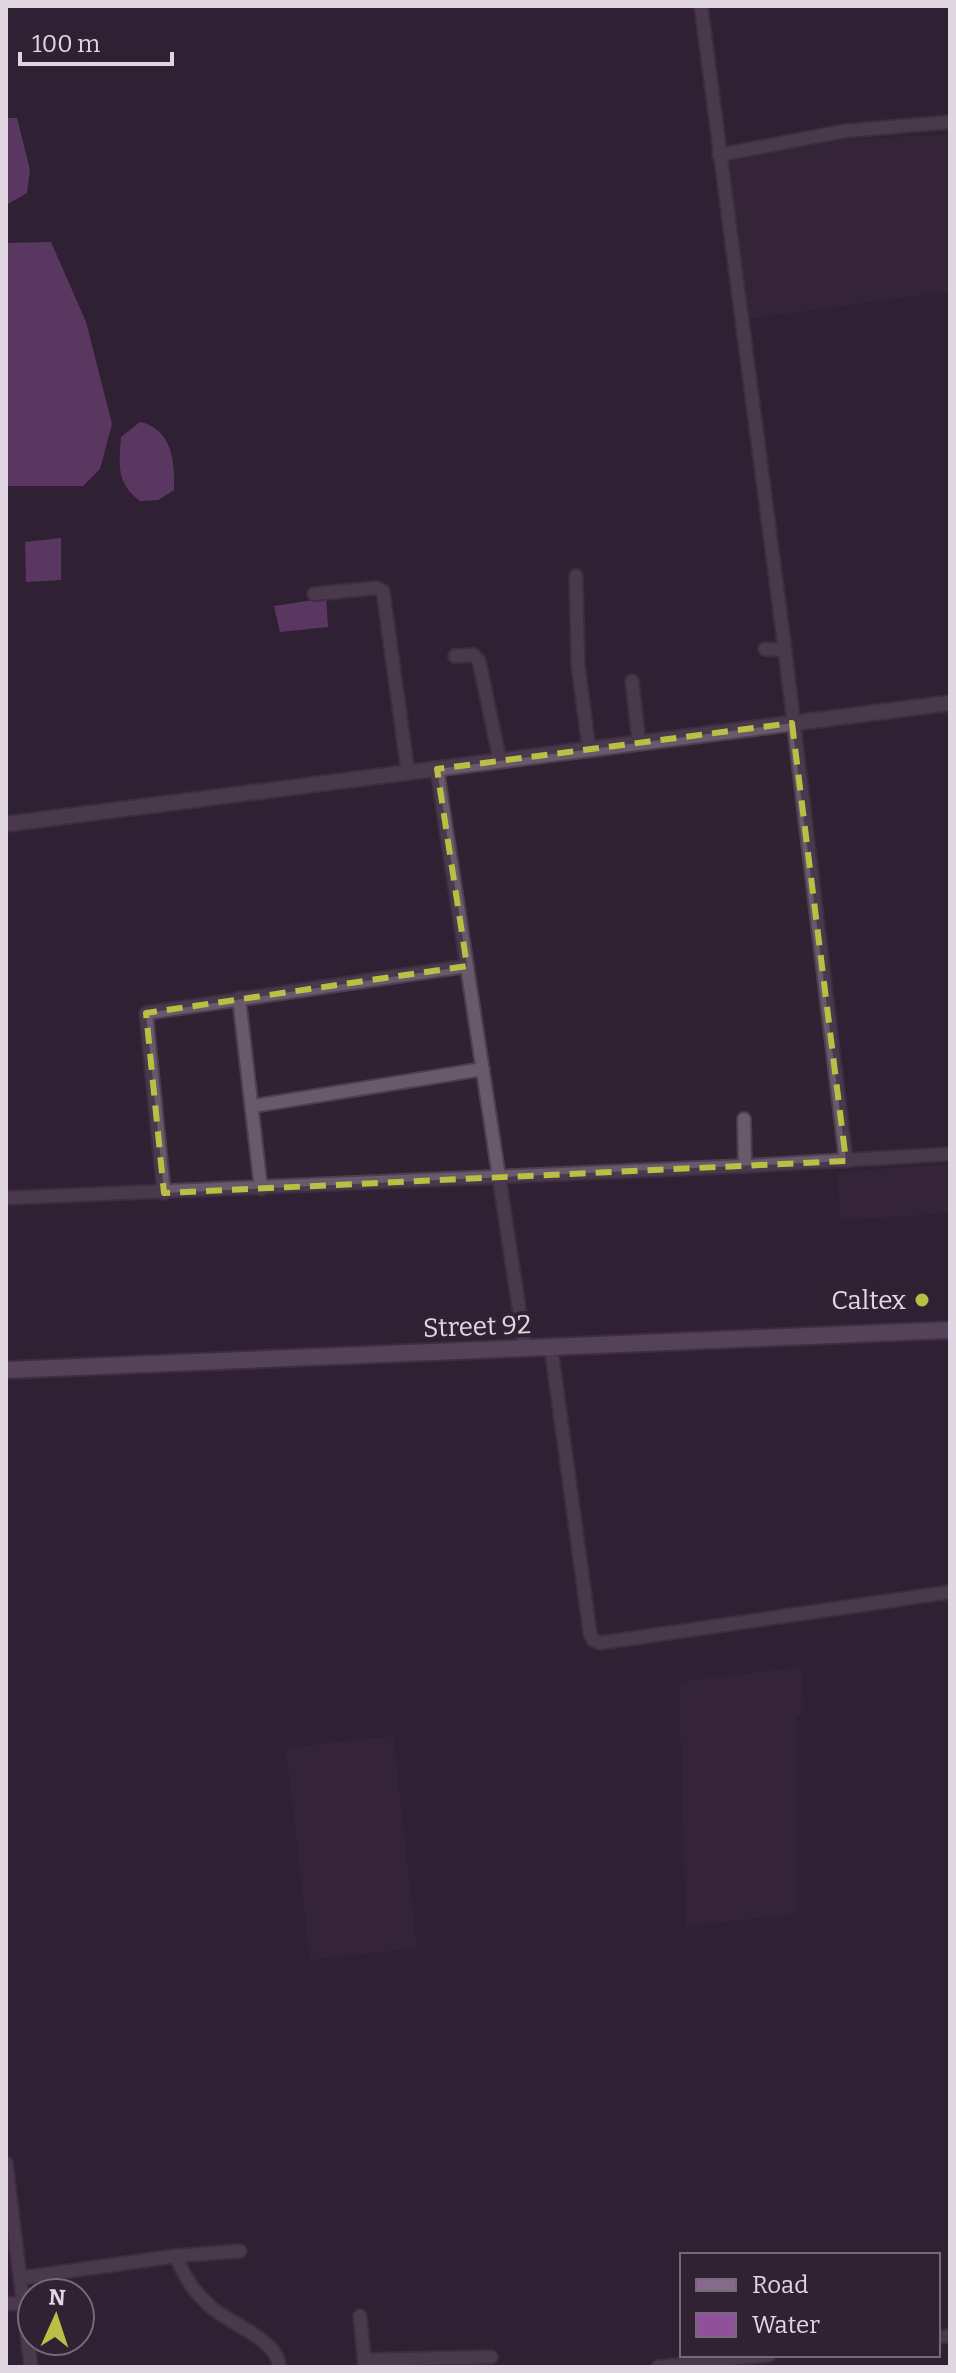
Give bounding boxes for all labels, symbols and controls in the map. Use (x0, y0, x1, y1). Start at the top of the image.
scale bar (20, 16, 172, 66)
text: 100 m (32, 30, 100, 58)
place label: Caltex (831, 1285, 906, 1316)
marker: Caltex (913, 1291, 931, 1309)
street label: Street 92 (423, 1309, 532, 1344)
legend (680, 2253, 940, 2357)
text: Road (752, 2271, 808, 2299)
north arrow (16, 2277, 96, 2357)
text: N (48, 2284, 66, 2311)
text: Water (752, 2311, 820, 2339)

